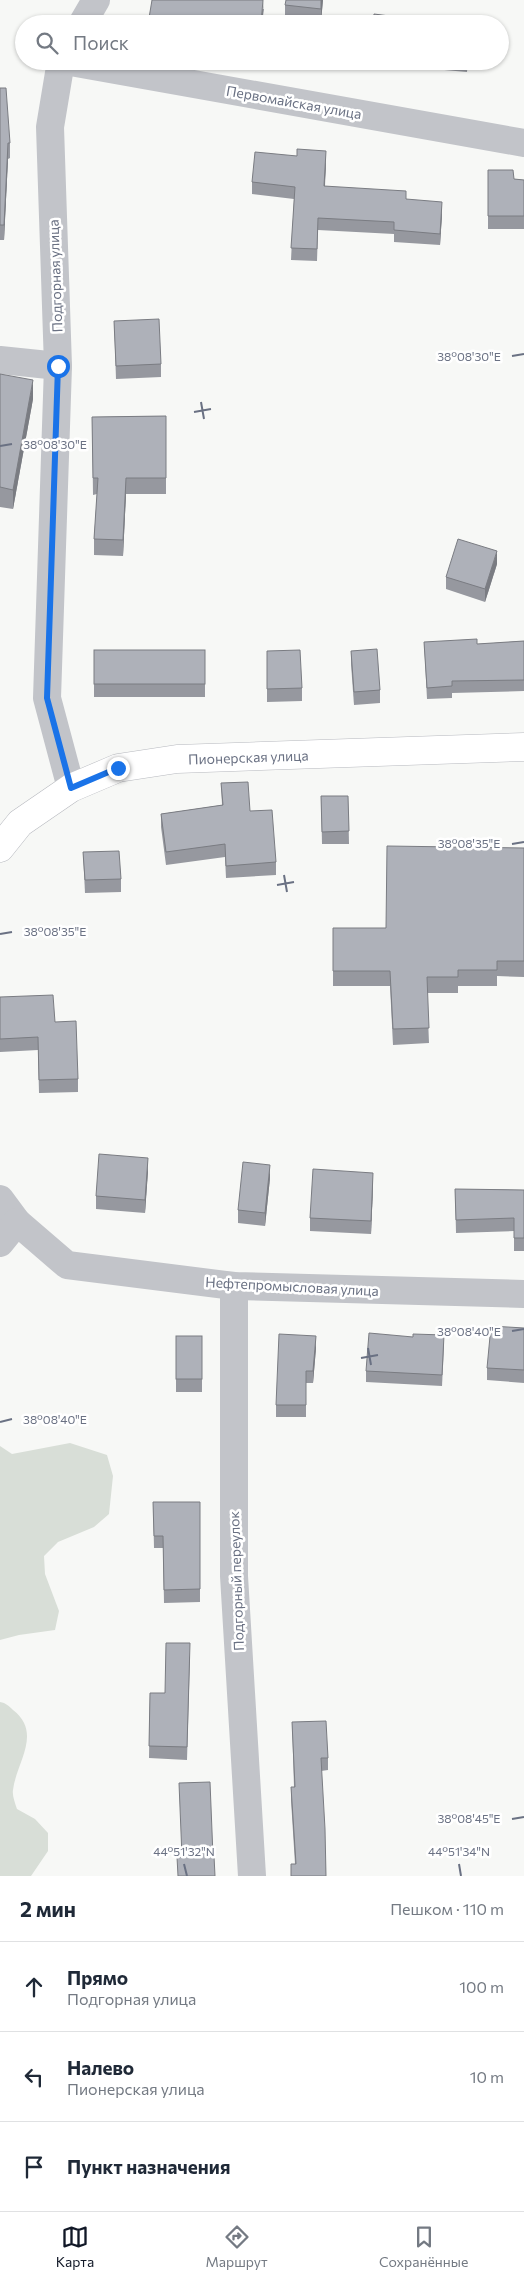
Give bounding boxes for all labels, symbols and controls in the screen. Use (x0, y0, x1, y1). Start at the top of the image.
search box (15, 15, 509, 70)
icon: search (33, 29, 61, 57)
text: Поиск (73, 31, 129, 54)
street label: Первомайская улица (225, 82, 363, 122)
street label: Подгорная улица (45, 219, 65, 333)
text: 38°08'30"E (437, 349, 501, 363)
route start (47, 355, 70, 378)
text: 38°08'30"E (23, 437, 87, 451)
street label: Пионерская улица (188, 746, 309, 767)
route end (107, 757, 130, 780)
text: 38°08'35"E (438, 836, 500, 850)
text: 38°08'35"E (24, 924, 86, 938)
street label: Нефтепромысловая улица (205, 1273, 379, 1299)
text: 38°08'40"E (437, 1324, 501, 1338)
text: 38°08'40"E (23, 1412, 87, 1426)
street label: Подгорный переулок (225, 1510, 247, 1651)
text: 38°08'45"E (438, 1811, 500, 1825)
text: 44°51'32"N (153, 1844, 215, 1858)
text: 44°51'34"N (428, 1844, 490, 1858)
text: 2 мин (20, 1896, 76, 1921)
text: Пешком · 110 m (390, 1899, 504, 1918)
text: Прямо (67, 1966, 128, 1989)
icon: ahead (20, 1973, 48, 2001)
text: 100 m (459, 1977, 504, 1996)
text: Подгорная улица (67, 1989, 196, 2008)
text: Налево (67, 2056, 134, 2079)
icon: left (20, 2063, 48, 2091)
text: 10 m (470, 2067, 504, 2086)
text: Пионерская улица (67, 2079, 205, 2098)
icon: arrive (20, 2153, 48, 2181)
text: Пункт назначения (67, 2155, 230, 2178)
tab: Карта (56, 2223, 94, 2270)
tab: Маршрут (206, 2223, 268, 2270)
tab: Сохранённые (379, 2223, 468, 2270)

